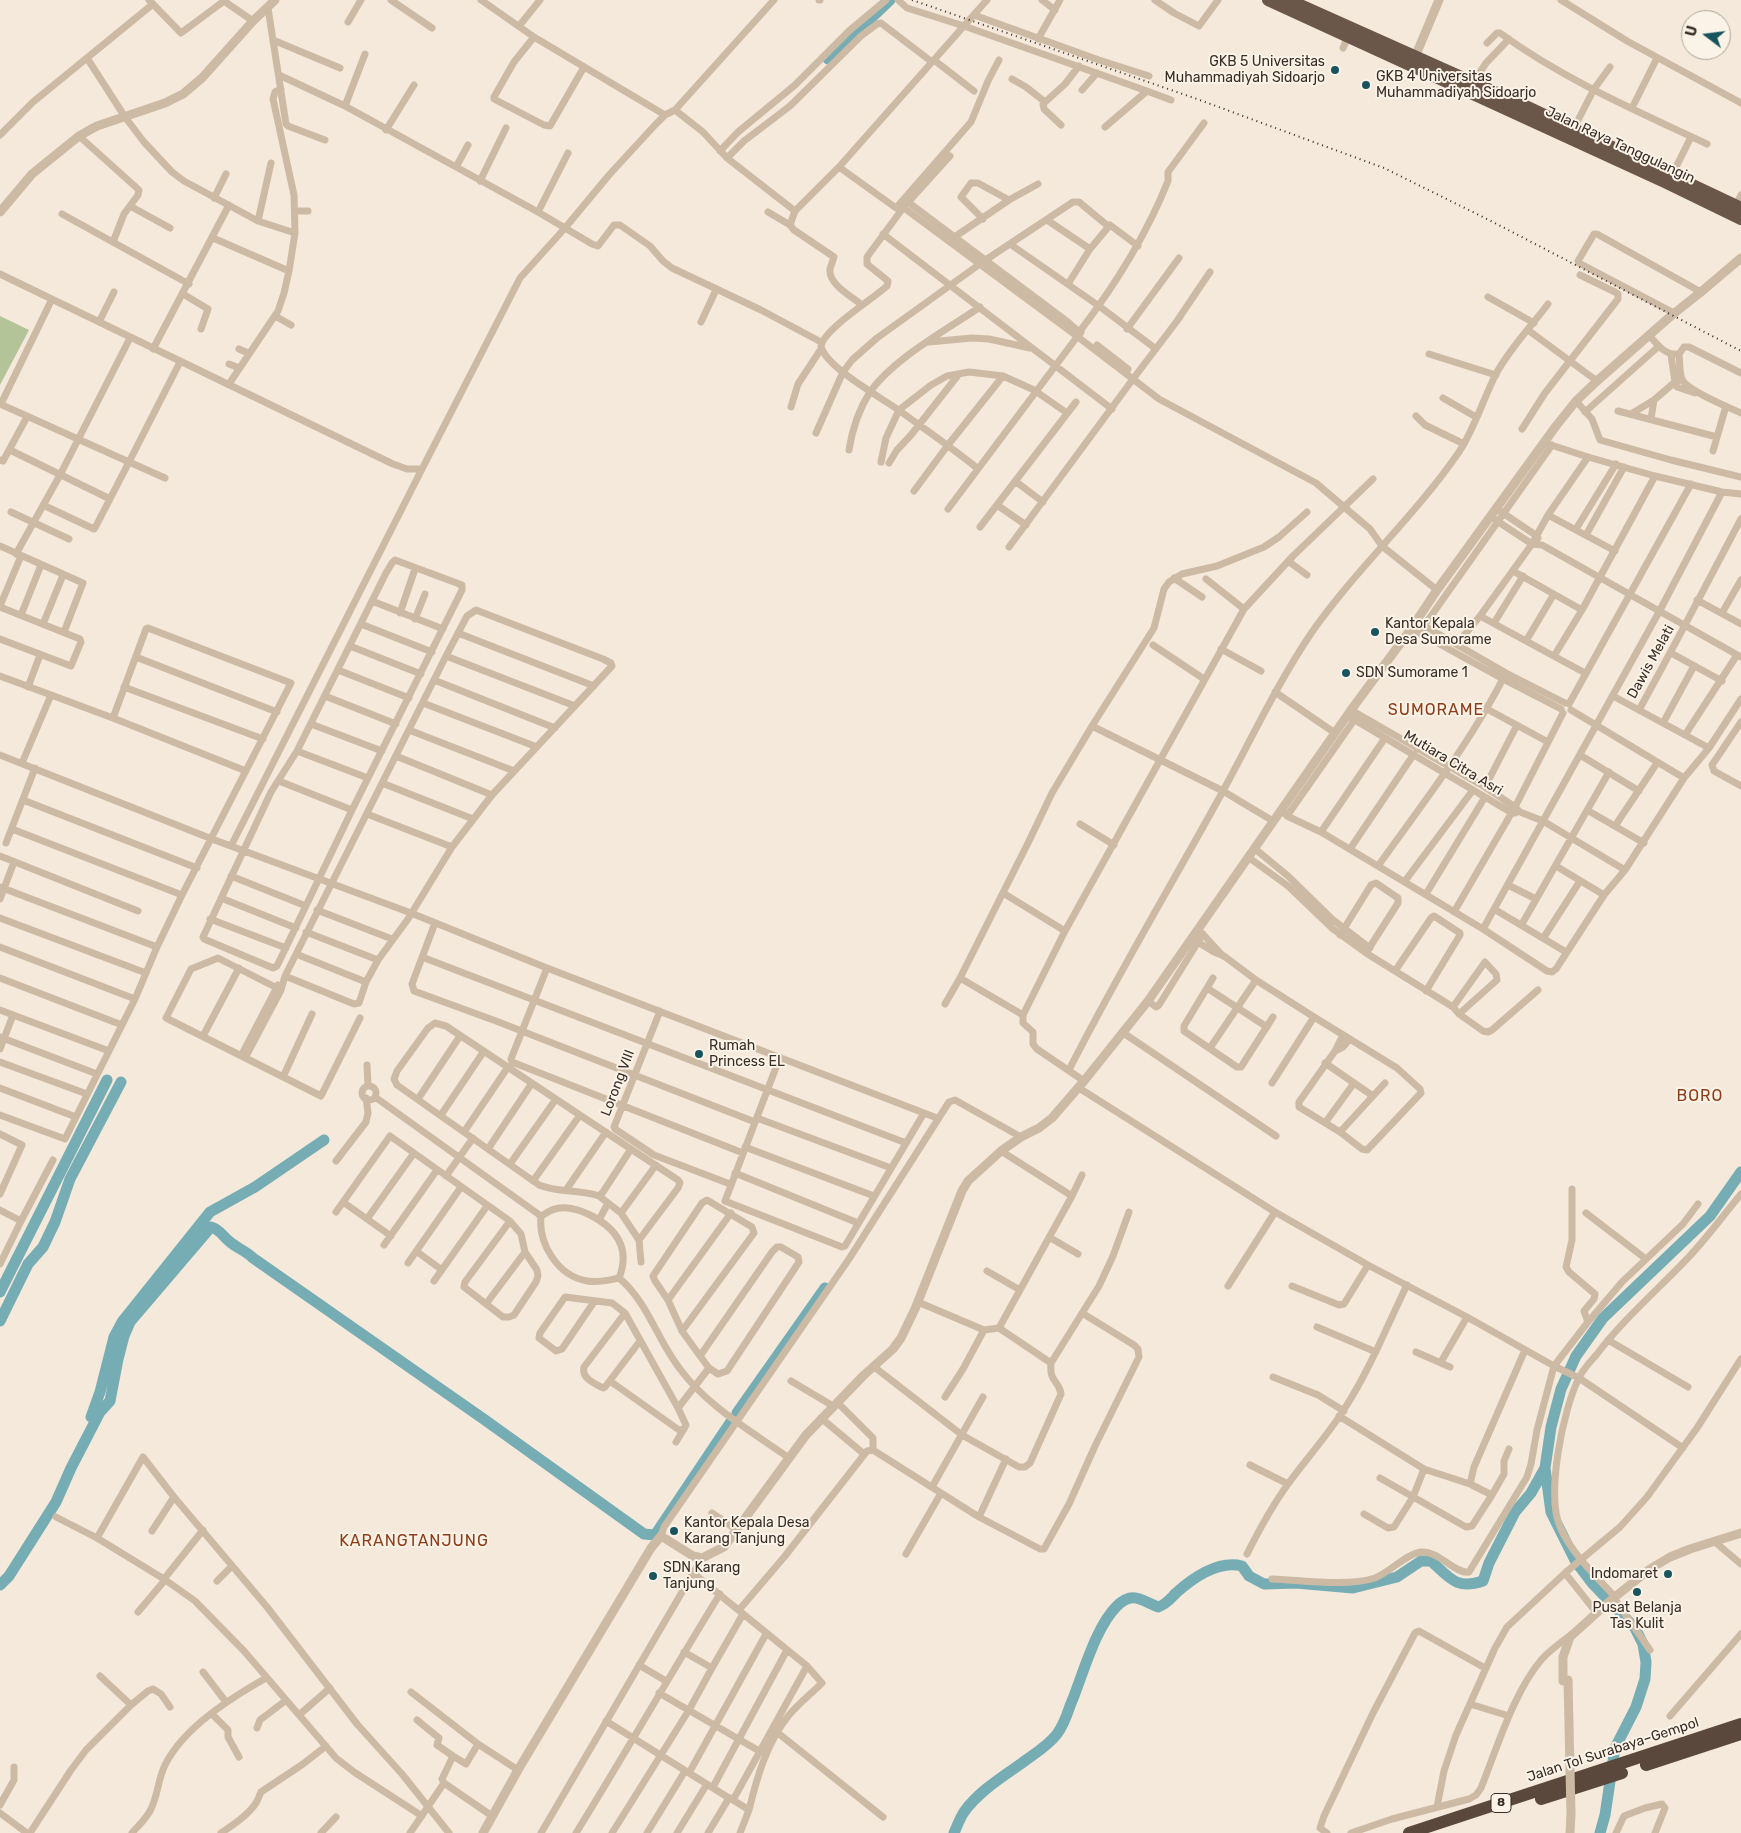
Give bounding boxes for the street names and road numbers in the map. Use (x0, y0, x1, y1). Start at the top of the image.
street label: Jalan Raya Tanggulangin (1543, 103, 1697, 187)
street label: Dawis Melati (1624, 622, 1678, 702)
street label: Mutiara Citra Asri (1401, 727, 1505, 799)
street label: Lorong VIII (598, 1047, 638, 1119)
street label: Jalan Tol Surabaya–Gempol (1525, 1714, 1701, 1786)
road number: 8 (1491, 1794, 1511, 1812)

